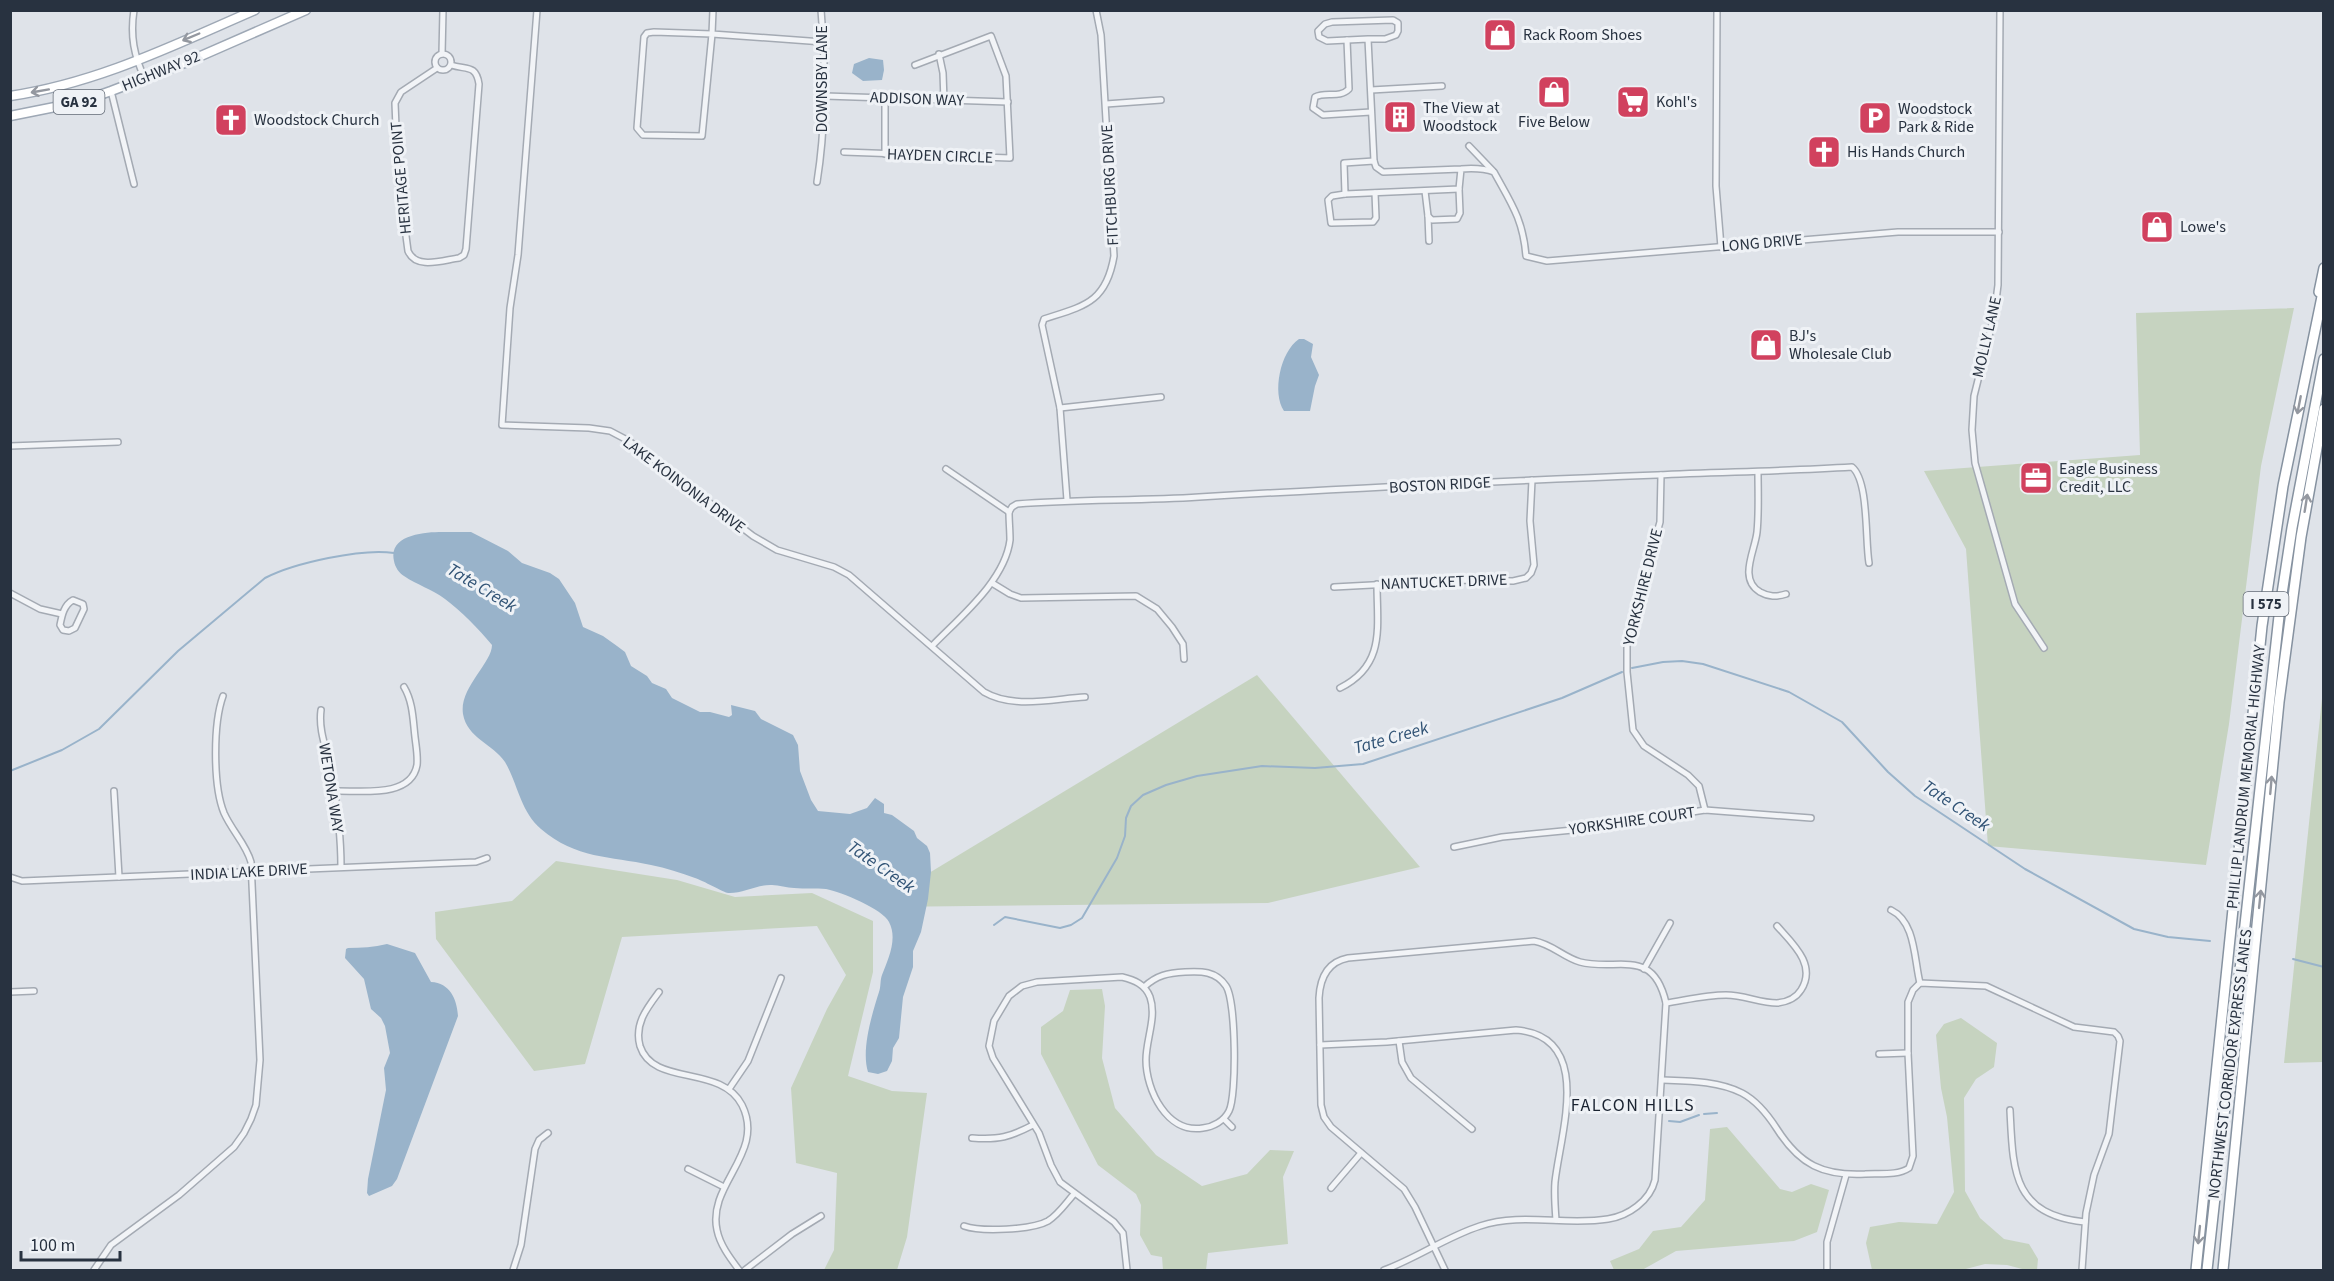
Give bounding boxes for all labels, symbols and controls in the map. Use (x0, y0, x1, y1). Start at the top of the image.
shop icon: Rack Room Shoes (1482, 17, 1518, 53)
place label: Rack Room Shoes (1523, 24, 1642, 46)
street label: DOWNSBY LANE (811, 25, 833, 133)
one-way arrow (183, 32, 201, 44)
street label: HIGHWAY 92 (119, 45, 204, 97)
shop icon: Five Below (1536, 74, 1572, 110)
supermarket icon: Kohl's (1615, 84, 1651, 120)
one-way arrow (31, 86, 51, 97)
street label: ADDISON WAY (870, 86, 965, 112)
road number: GA 92 (54, 90, 104, 114)
place label: Kohl's (1656, 91, 1697, 113)
place label: The View at Woodstock (1423, 97, 1500, 137)
place label: Woodstock Park & Ride (1898, 98, 1974, 138)
building icon: The View at Woodstock (1382, 99, 1418, 135)
parking icon: Woodstock Park & Ride (1857, 100, 1893, 136)
church icon: Woodstock Church (213, 102, 249, 138)
place label: Woodstock Church (254, 109, 379, 131)
place label: Five Below (1518, 111, 1590, 133)
street label: HERITAGE POINT (385, 120, 417, 235)
street label: FITCHBURG DRIVE (1096, 124, 1124, 246)
church icon: His Hands Church (1806, 134, 1842, 170)
place label: His Hands Church (1847, 141, 1965, 163)
street label: HAYDEN CIRCLE (887, 143, 993, 169)
shop icon: Lowe's (2139, 209, 2175, 245)
place label: Lowe's (2180, 216, 2226, 238)
street label: LONG DRIVE (1721, 229, 1803, 257)
street label: MOLLY LANE (1967, 294, 2007, 380)
place label: BJ's Wholesale Club (1789, 325, 1892, 365)
shop icon: BJ's Wholesale Club (1748, 327, 1784, 363)
one-way arrow (2293, 395, 2304, 414)
street label: LAKE KOINONIA DRIVE (618, 432, 750, 538)
place label: Eagle Business Credit, LLC (2059, 458, 2158, 498)
office icon: Eagle Business Credit, LLC (2018, 460, 2054, 496)
street label: BOSTON RIDGE (1388, 471, 1492, 499)
one-way arrow (2301, 494, 2312, 513)
street label: YORKSHIRE DRIVE (1618, 526, 1668, 649)
water label: Tate Creek (443, 557, 522, 619)
street label: NANTUCKET DRIVE (1380, 569, 1508, 595)
road number: I 575 (2244, 592, 2288, 616)
street label: PHILLIP LANDRUM MEMORIAL HIGHWAY (2221, 643, 2271, 910)
water label: Tate Creek (1350, 715, 1432, 761)
street label: WETONA WAY (313, 741, 349, 835)
water label: Tate Creek (1917, 774, 1995, 838)
one-way arrow (2266, 776, 2277, 796)
street label: YORKSHIRE COURT (1566, 801, 1697, 841)
water label: Tate Creek (842, 835, 920, 900)
street label: INDIA LAKE DRIVE (190, 858, 308, 886)
one-way arrow (2255, 889, 2266, 909)
street label: NORTHWEST CORRIDOR EXPRESS LANES (2203, 928, 2257, 1200)
district label: FALCON HILLS (1571, 1093, 1695, 1118)
scale bar (21, 1224, 120, 1262)
one-way arrow (2193, 1225, 2204, 1244)
text: 100 m (30, 1233, 75, 1258)

